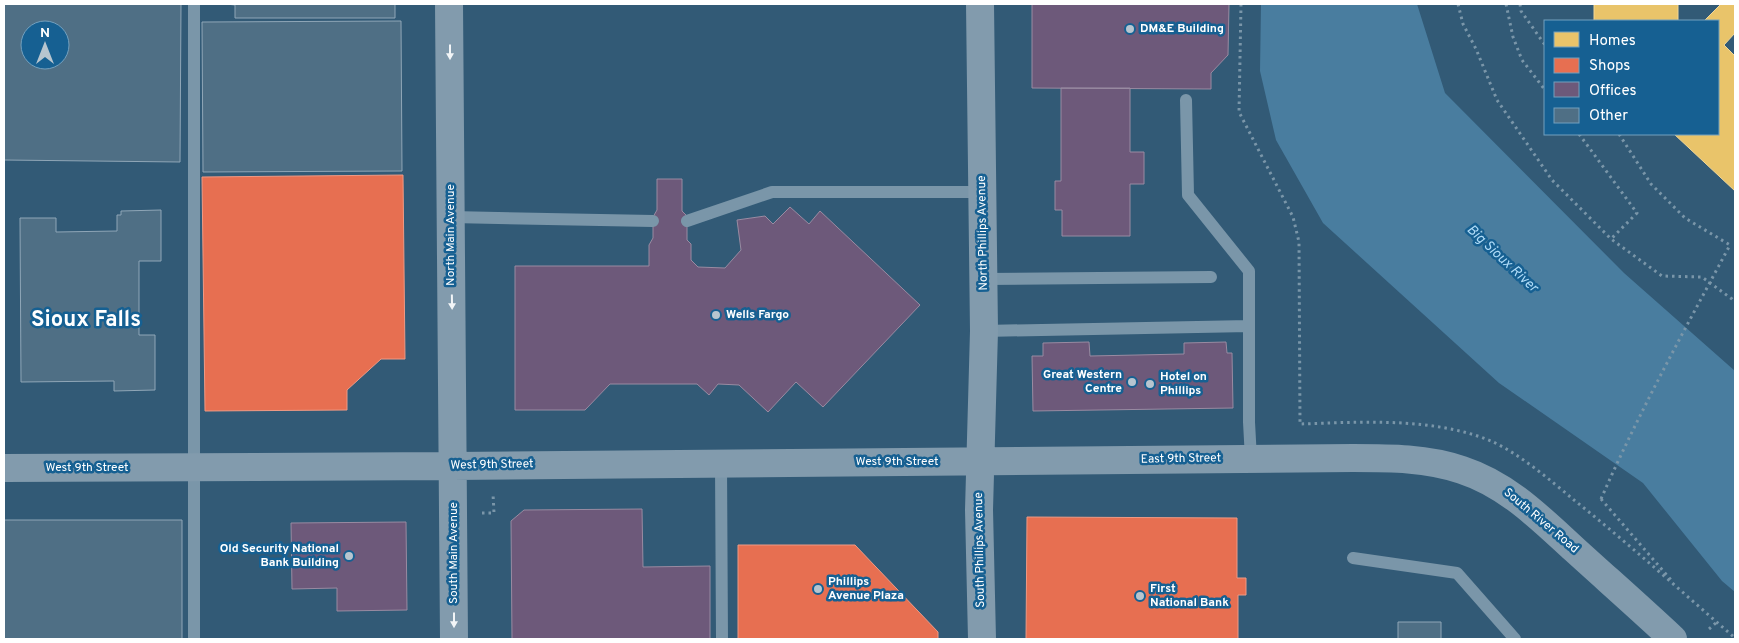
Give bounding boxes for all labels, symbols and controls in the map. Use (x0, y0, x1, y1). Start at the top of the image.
north arrow (20, 20, 70, 70)
legend (1544, 20, 1719, 135)
place label: DM&E Building (1140, 21, 1224, 37)
marker: DM&E Building (1124, 23, 1136, 35)
text: N (40, 25, 50, 42)
text: Homes (1589, 32, 1636, 51)
one-way arrow (446, 45, 454, 61)
text: Shops (1589, 57, 1630, 76)
text: Offices (1589, 82, 1636, 101)
text: Other (1589, 107, 1628, 126)
street label: North Phillips Avenue (974, 175, 992, 291)
street label: North Main Avenue (443, 184, 459, 286)
water label: Big Sioux River (1463, 222, 1542, 298)
one-way arrow (448, 295, 456, 311)
district label: Sioux Falls (31, 307, 141, 334)
place label: Wells Fargo (726, 307, 789, 323)
marker: Wells Fargo (710, 309, 722, 321)
place label: Great Western Centre (1043, 367, 1122, 397)
place label: Hotel on Phillips (1160, 369, 1207, 399)
marker: Great Western Centre (1126, 376, 1138, 388)
marker: Hotel on Phillips (1144, 378, 1156, 390)
street label: East 9th Street (1141, 450, 1221, 468)
street label: West 9th Street (855, 454, 939, 470)
street label: West 9th Street (450, 456, 534, 474)
street label: West 9th Street (45, 460, 129, 476)
street label: South River Road (1500, 485, 1582, 557)
street label: South Phillips Avenue (971, 492, 989, 608)
street label: South Main Avenue (446, 502, 462, 604)
place label: Old Security National Bank Building (220, 541, 339, 571)
marker: Old Security National Bank Building (343, 550, 355, 562)
place label: Phillips Avenue Plaza (828, 574, 904, 604)
place label: First National Bank (1150, 581, 1229, 611)
marker: Phillips Avenue Plaza (812, 583, 824, 595)
marker: First National Bank (1134, 590, 1146, 602)
one-way arrow (450, 612, 458, 628)

